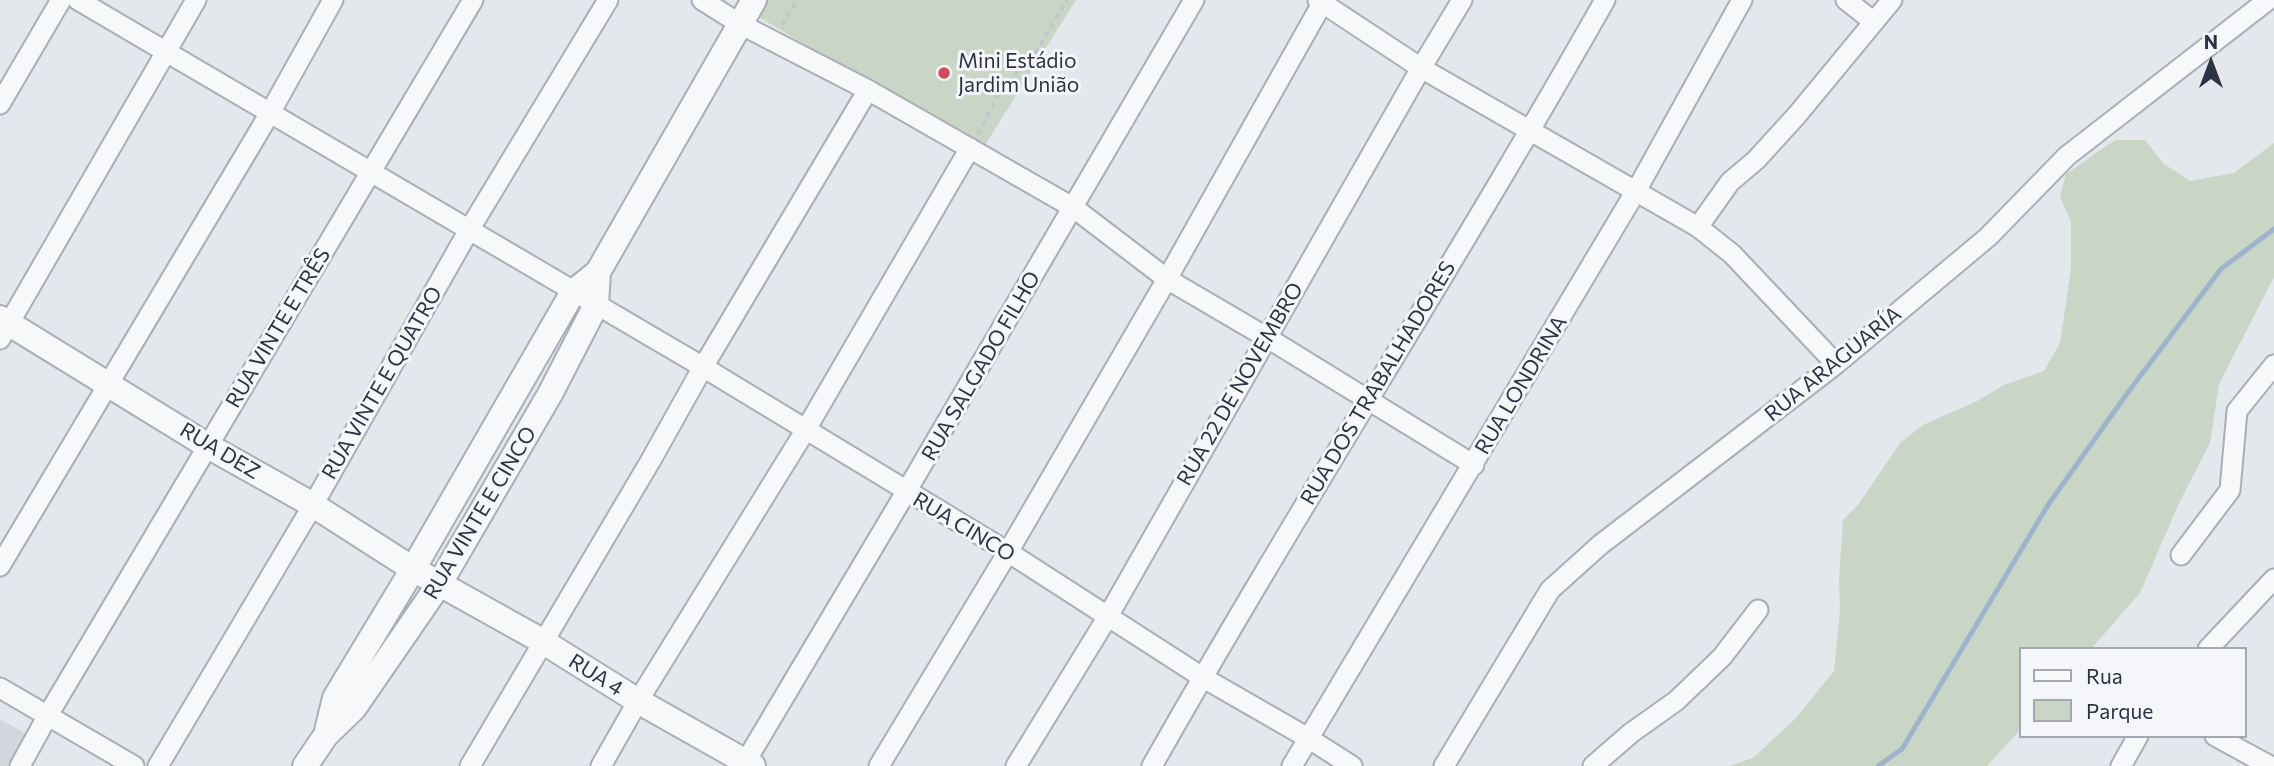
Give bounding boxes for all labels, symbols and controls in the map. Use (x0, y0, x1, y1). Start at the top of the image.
north arrow (2176, 28, 2246, 98)
text: N (2204, 30, 2218, 53)
place label: Mini Estádio Jardim União (958, 48, 1079, 98)
marker: Mini Estádio Jardim União (936, 65, 952, 81)
street label: RUA VINTE E TRÊS (220, 244, 336, 412)
street label: RUA DOS TRABALHADORES (1295, 257, 1461, 509)
street label: RUA SALGADO FILHO (916, 267, 1046, 465)
street label: RUA 22 DE NOVEMBRO (1172, 278, 1308, 490)
street label: RUA VINTE E QUATRO (317, 282, 447, 484)
street label: RUA ARAGUARÍA (1760, 301, 1906, 427)
street label: RUA LONDRINA (1470, 311, 1572, 459)
street label: RUA DEZ (175, 417, 265, 485)
street label: RUA VINTE E CINCO (418, 422, 542, 604)
street label: RUA CINCO (908, 487, 1020, 567)
legend (2018, 647, 2246, 738)
street label: RUA 4 (564, 649, 628, 701)
text: Rua (2086, 663, 2123, 688)
text: Parque (2086, 698, 2153, 723)

